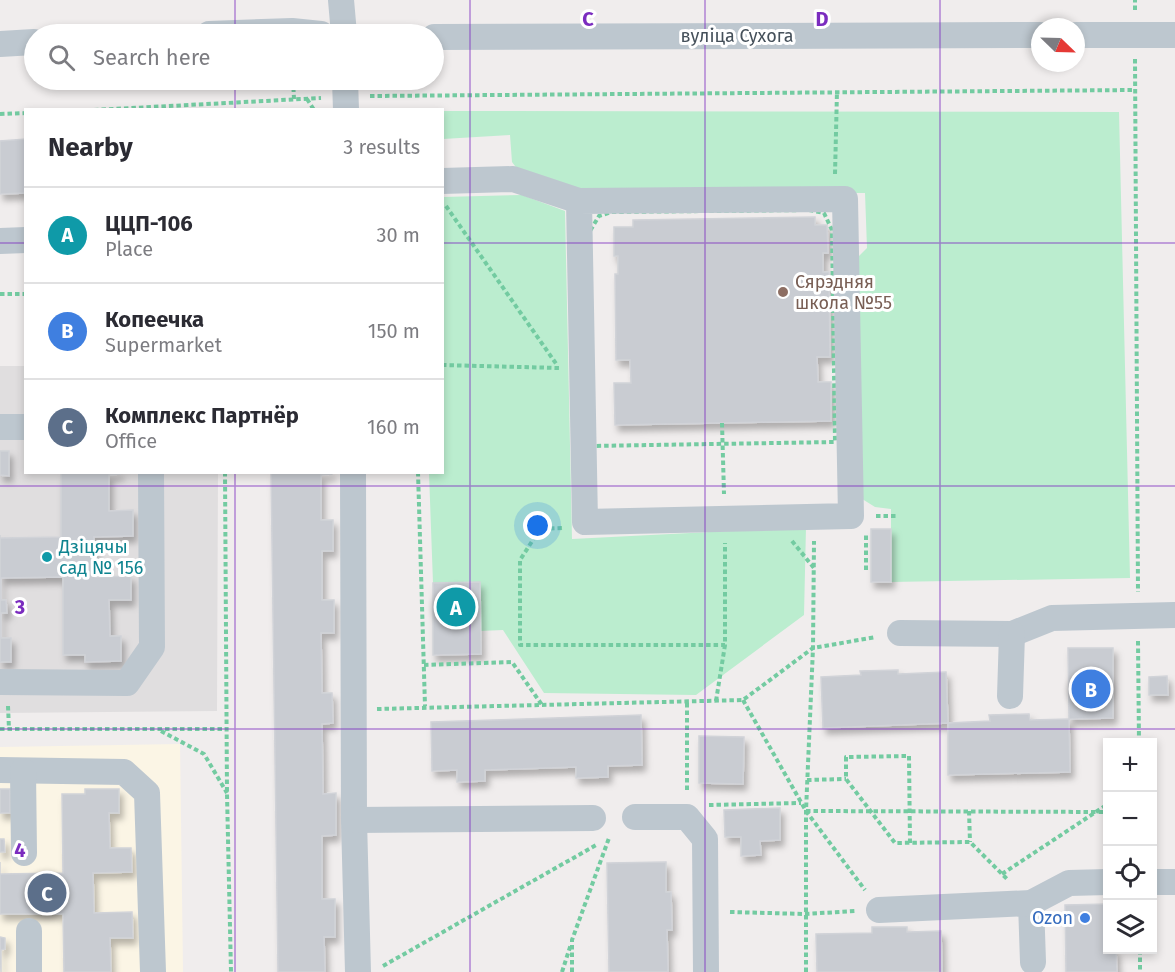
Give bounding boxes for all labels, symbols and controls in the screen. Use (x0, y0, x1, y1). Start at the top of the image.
text: C (582, 7, 594, 31)
text: D (815, 7, 829, 31)
north arrow (1031, 18, 1085, 72)
search box (24, 24, 444, 90)
street label: вуліца Сухога (680, 25, 794, 47)
icon: search (45, 41, 78, 74)
text: Search here (93, 44, 211, 71)
text: Nearby (48, 132, 133, 163)
text: 3 results (343, 135, 420, 159)
text: ЦЦП-106 (105, 210, 193, 237)
text: A (62, 223, 73, 247)
text: 30 m (376, 223, 420, 247)
text: Place (105, 237, 153, 261)
place label: Сярэдняя школа №55 (795, 271, 892, 314)
marker: Сярэдняя школа №55 (776, 285, 790, 299)
text: Копеечка (105, 306, 204, 333)
text: B (61, 319, 74, 343)
text: 150 m (368, 319, 420, 343)
text: Supermarket (105, 333, 222, 357)
text: Комплекс Партнёр (105, 402, 299, 429)
text: C (62, 415, 73, 439)
text: 160 m (367, 415, 420, 439)
text: Office (105, 429, 157, 453)
your location (523, 511, 552, 540)
place label: Дзіцячы сад № 156 (58, 536, 143, 579)
marker: Дзіцячы сад № 156 (40, 550, 54, 564)
pin: A (436, 584, 476, 630)
text: 3 (14, 595, 25, 619)
pin: B (1072, 666, 1110, 712)
map controls (1103, 738, 1157, 954)
button: + (1103, 738, 1157, 792)
button: − (1103, 792, 1157, 846)
text: 4 (14, 838, 26, 862)
button: locate (1103, 846, 1157, 900)
pin: C (28, 870, 66, 916)
button: layers (1103, 900, 1157, 954)
place label: Ozon (1032, 907, 1073, 929)
marker: Ozon (1078, 911, 1092, 925)

